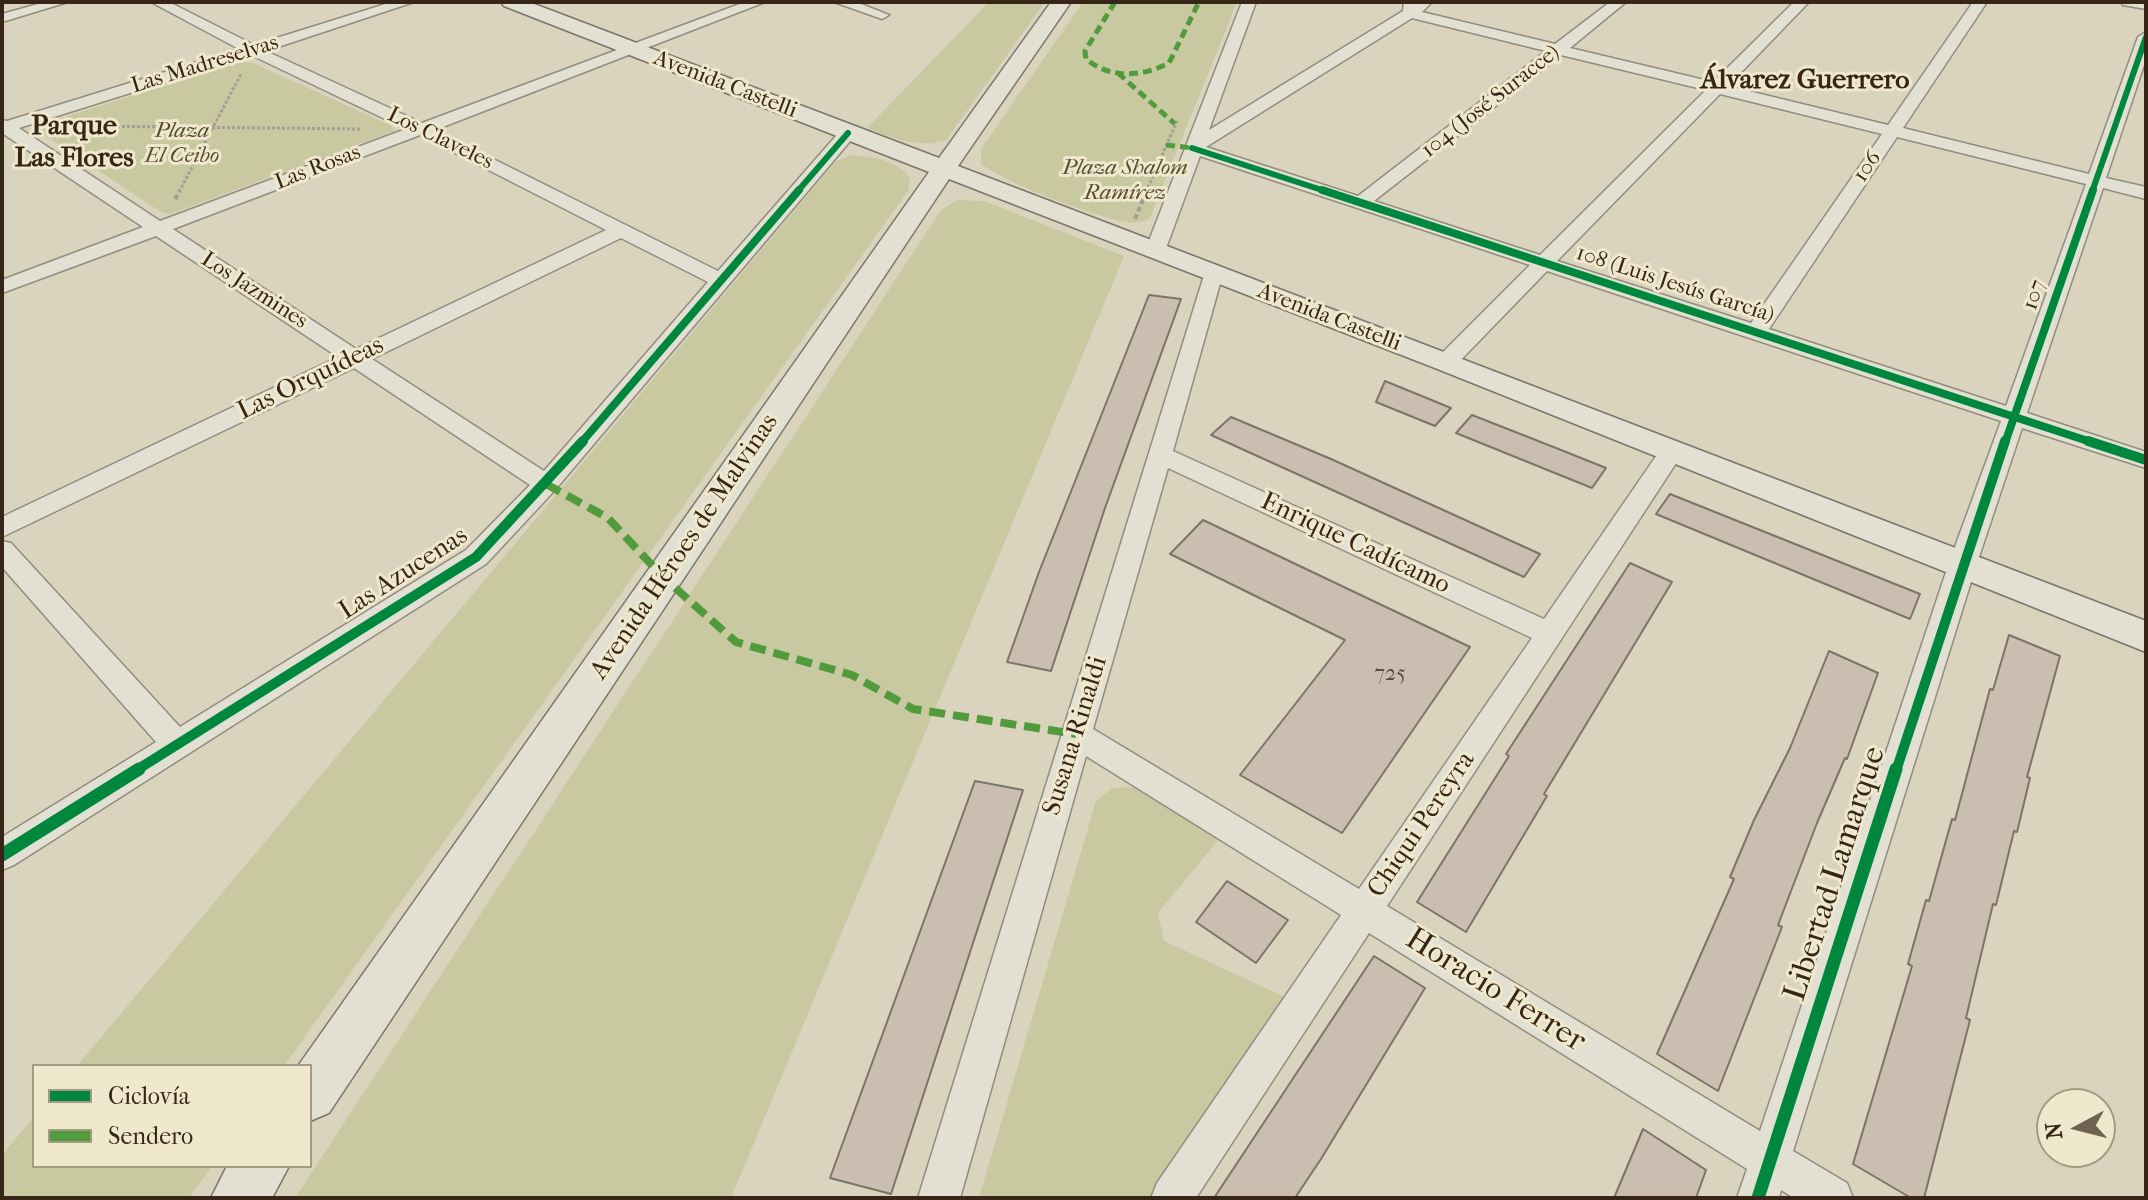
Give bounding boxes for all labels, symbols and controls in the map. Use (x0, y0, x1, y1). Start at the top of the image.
street label: Las Madreselvas (128, 30, 282, 100)
street label: 104 (José Suracce) (1417, 40, 1565, 164)
street label: Avenida Castelli (649, 46, 801, 124)
district label: Álvarez Guerrero (1700, 64, 1910, 98)
street label: Los Claveles (383, 102, 497, 176)
district label: Parque Las Flores (15, 110, 133, 176)
park label: Plaza El Ceibo (145, 119, 219, 170)
street label: Las Rosas (271, 140, 365, 196)
street label: 106 (1848, 146, 1888, 188)
park label: Plaza Shalom Ramírez (1062, 156, 1188, 208)
street label: 108 (Luis Jesús García) (1573, 241, 1777, 329)
street label: Los Jazmines (196, 247, 312, 335)
street label: 107 (2018, 276, 2052, 314)
street label: Avenida Castelli (1253, 279, 1405, 357)
street label: Las Orquídeas (233, 330, 389, 428)
street label: Avenida Héroes de Malvinas (584, 408, 786, 686)
street label: Enrique Cadícamo (1255, 486, 1455, 602)
street label: Las Azucenas (334, 521, 474, 627)
street label: Susana Rinaldi (1037, 653, 1115, 819)
house number: 725 (1374, 662, 1406, 688)
street label: Libertad Lamarque (1777, 742, 1895, 1006)
street label: Chiqui Pereyra (1362, 746, 1482, 904)
street label: Horacio Ferrer (1398, 920, 1592, 1062)
legend (32, 1064, 312, 1168)
text: Ciclovía (108, 1082, 190, 1110)
north arrow (2036, 1088, 2116, 1168)
text: N (2040, 1121, 2068, 1141)
text: Sendero (108, 1122, 193, 1150)

